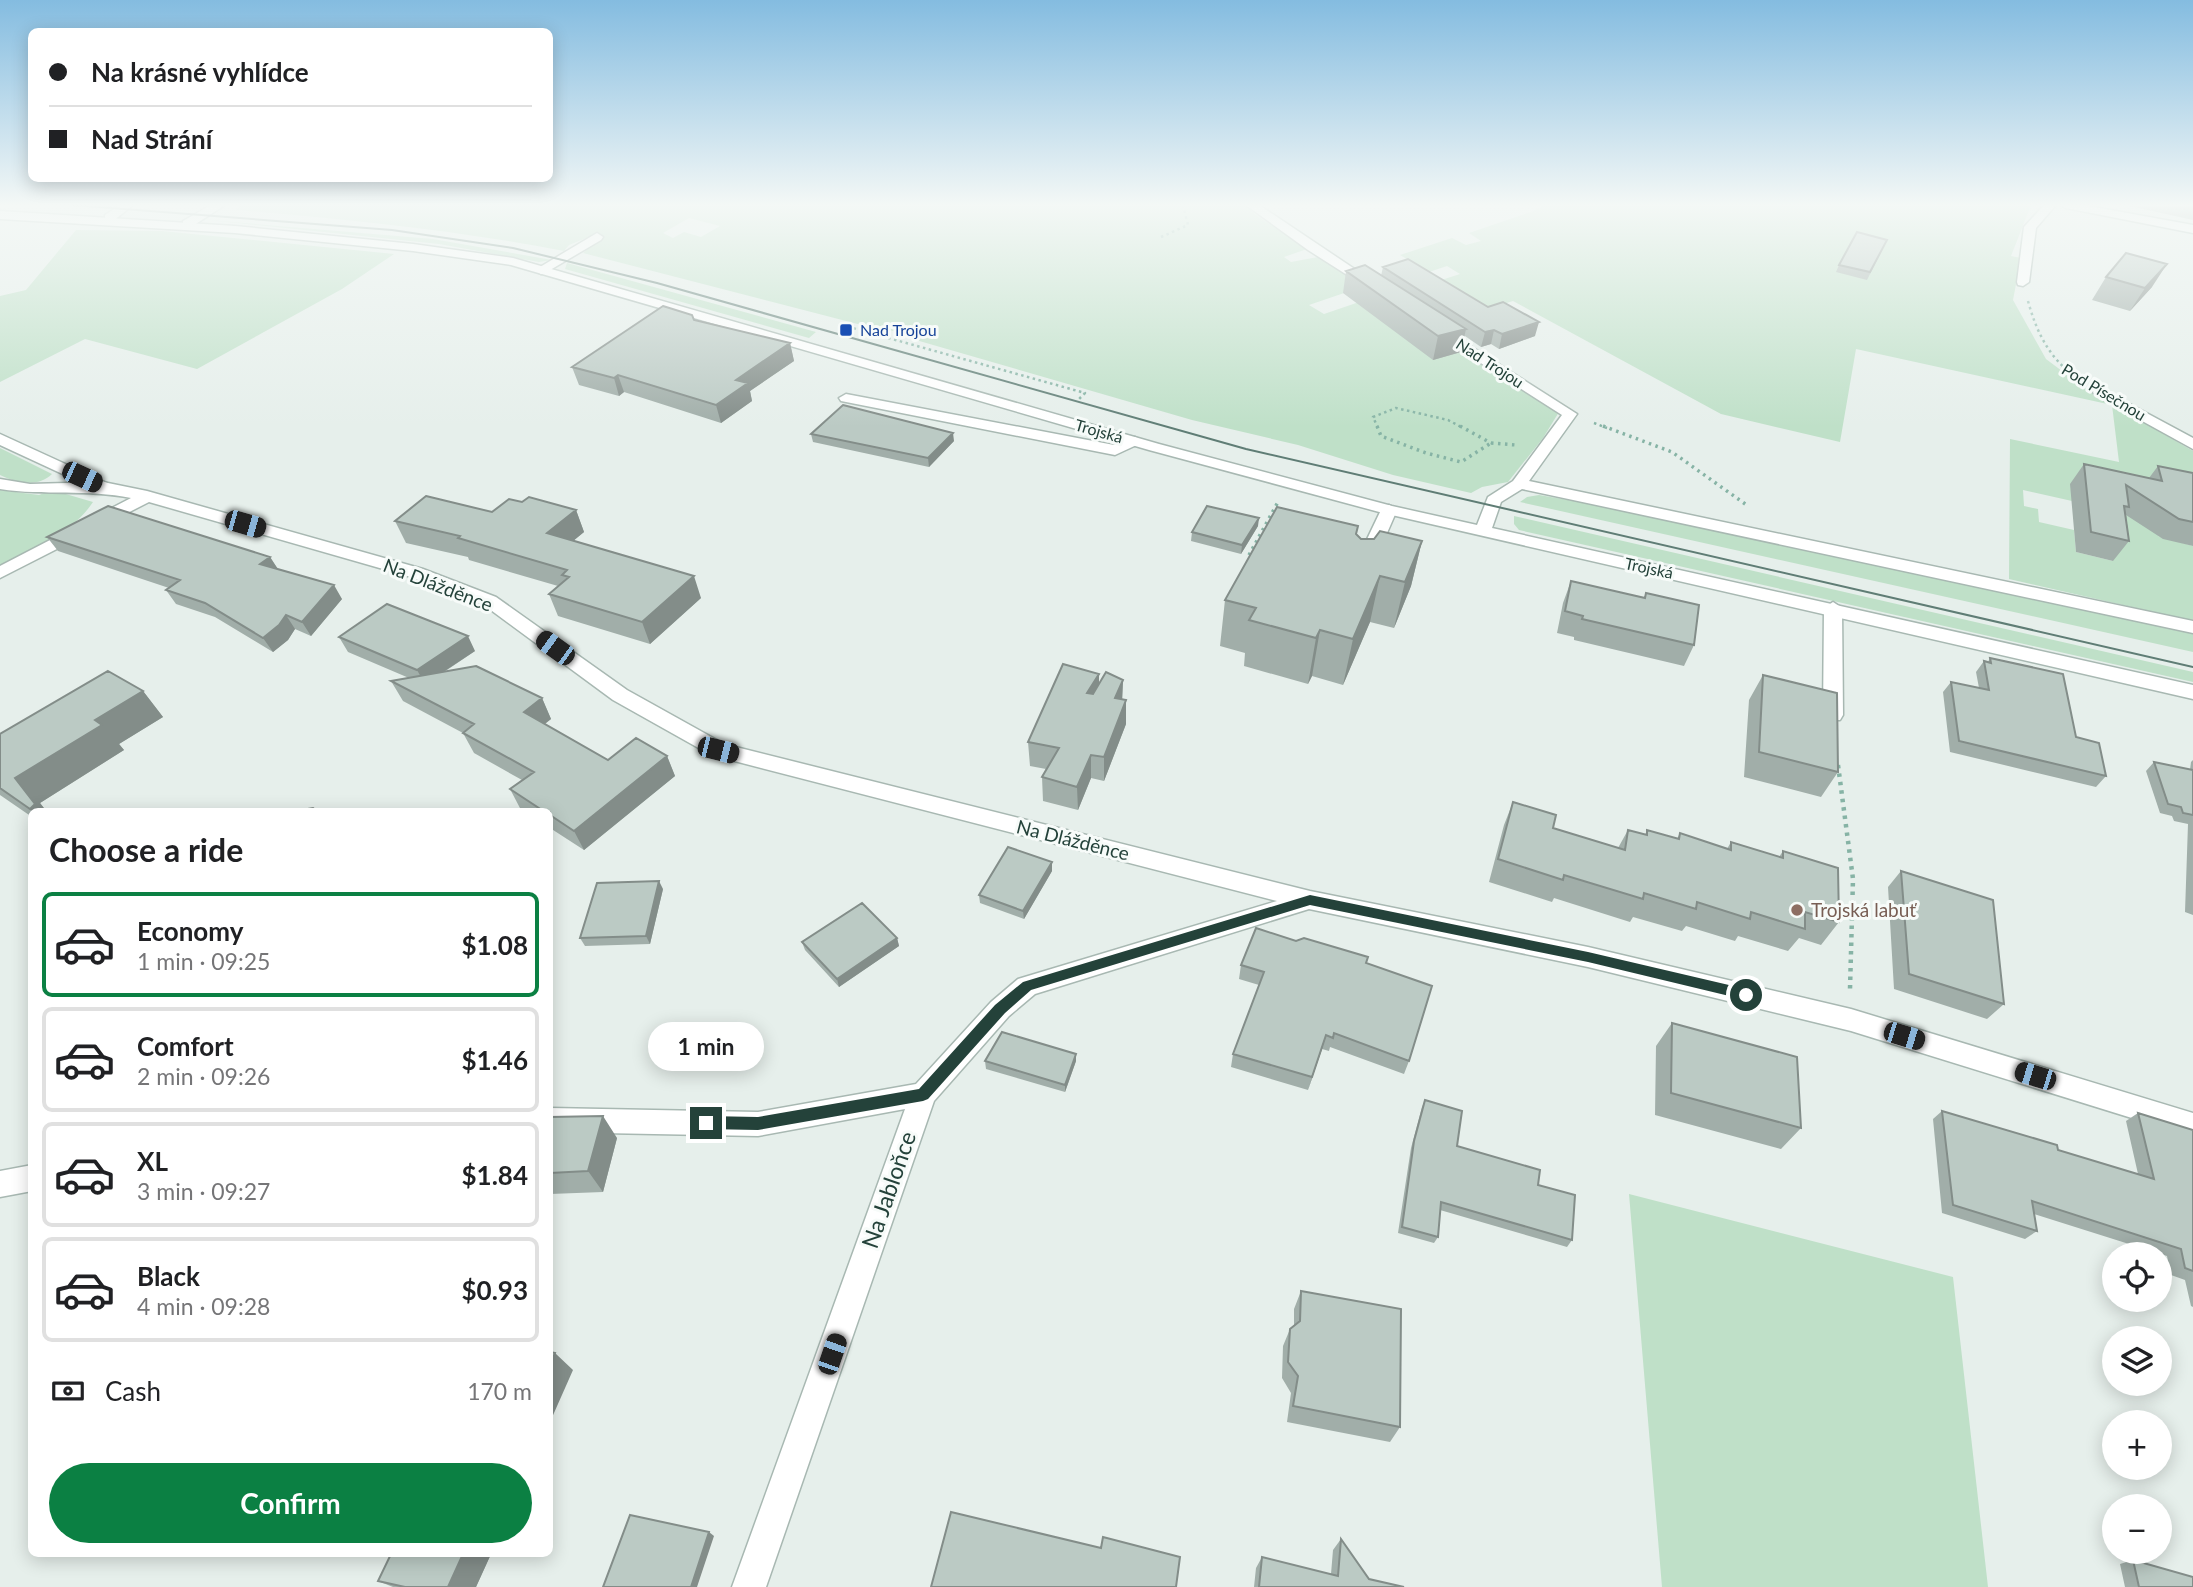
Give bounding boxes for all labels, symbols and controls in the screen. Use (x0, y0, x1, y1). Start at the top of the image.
text: Na krásné vyhlídce (91, 56, 309, 88)
text: Nad Strání (91, 123, 212, 155)
place label: Nad Trojou (860, 320, 937, 339)
marker: Nad Trojou (838, 322, 854, 338)
street label: Nad Trojou (1453, 334, 1528, 391)
street label: Pod Písečnou (2059, 359, 2150, 424)
street label: Trojská (1073, 415, 1125, 446)
car (59, 459, 106, 495)
car (222, 508, 269, 540)
street label: Na Dlážděnce (380, 553, 496, 616)
street label: Trojská (1623, 553, 1675, 582)
car (532, 627, 579, 669)
car (696, 735, 741, 765)
street label: Na Dlážděnce (1014, 814, 1132, 865)
text: Choose a ride (49, 830, 243, 869)
place label: Trojská labuť (1811, 898, 1917, 921)
marker: Trojská labuť (1789, 902, 1805, 918)
icon: car (53, 913, 116, 976)
text: Economy (137, 915, 243, 947)
text: $1.08 (462, 929, 528, 961)
text: 1 min · 09:25 (137, 947, 270, 975)
route start (1730, 979, 1762, 1011)
car (1881, 1020, 1928, 1052)
callout: 1 min (648, 1021, 764, 1070)
icon: car (53, 1028, 116, 1091)
text: Comfort (137, 1030, 234, 1062)
text: 1 min (677, 1032, 735, 1060)
text: $1.46 (462, 1044, 528, 1076)
car (2012, 1060, 2059, 1092)
text: 2 min · 09:26 (137, 1062, 270, 1090)
route end (690, 1107, 722, 1139)
street label: Na Jabloňce (855, 1128, 921, 1252)
icon: car (53, 1143, 116, 1206)
text: XL (137, 1145, 168, 1177)
text: $1.84 (462, 1159, 528, 1191)
text: 3 min · 09:27 (137, 1177, 270, 1205)
map controls (2102, 1242, 2172, 1564)
button: locate (2102, 1242, 2172, 1312)
icon: car (53, 1258, 116, 1321)
text: Black (137, 1260, 200, 1292)
text: $0.93 (462, 1274, 528, 1306)
text: 4 min · 09:28 (137, 1292, 270, 1320)
button: layers (2102, 1326, 2172, 1396)
car (816, 1331, 849, 1377)
icon: cash (49, 1372, 87, 1410)
text: Cash (105, 1375, 161, 1407)
text: 170 m (467, 1377, 532, 1405)
button: + (2102, 1410, 2172, 1480)
button: Confirm (49, 1463, 532, 1543)
button: − (2102, 1494, 2172, 1564)

